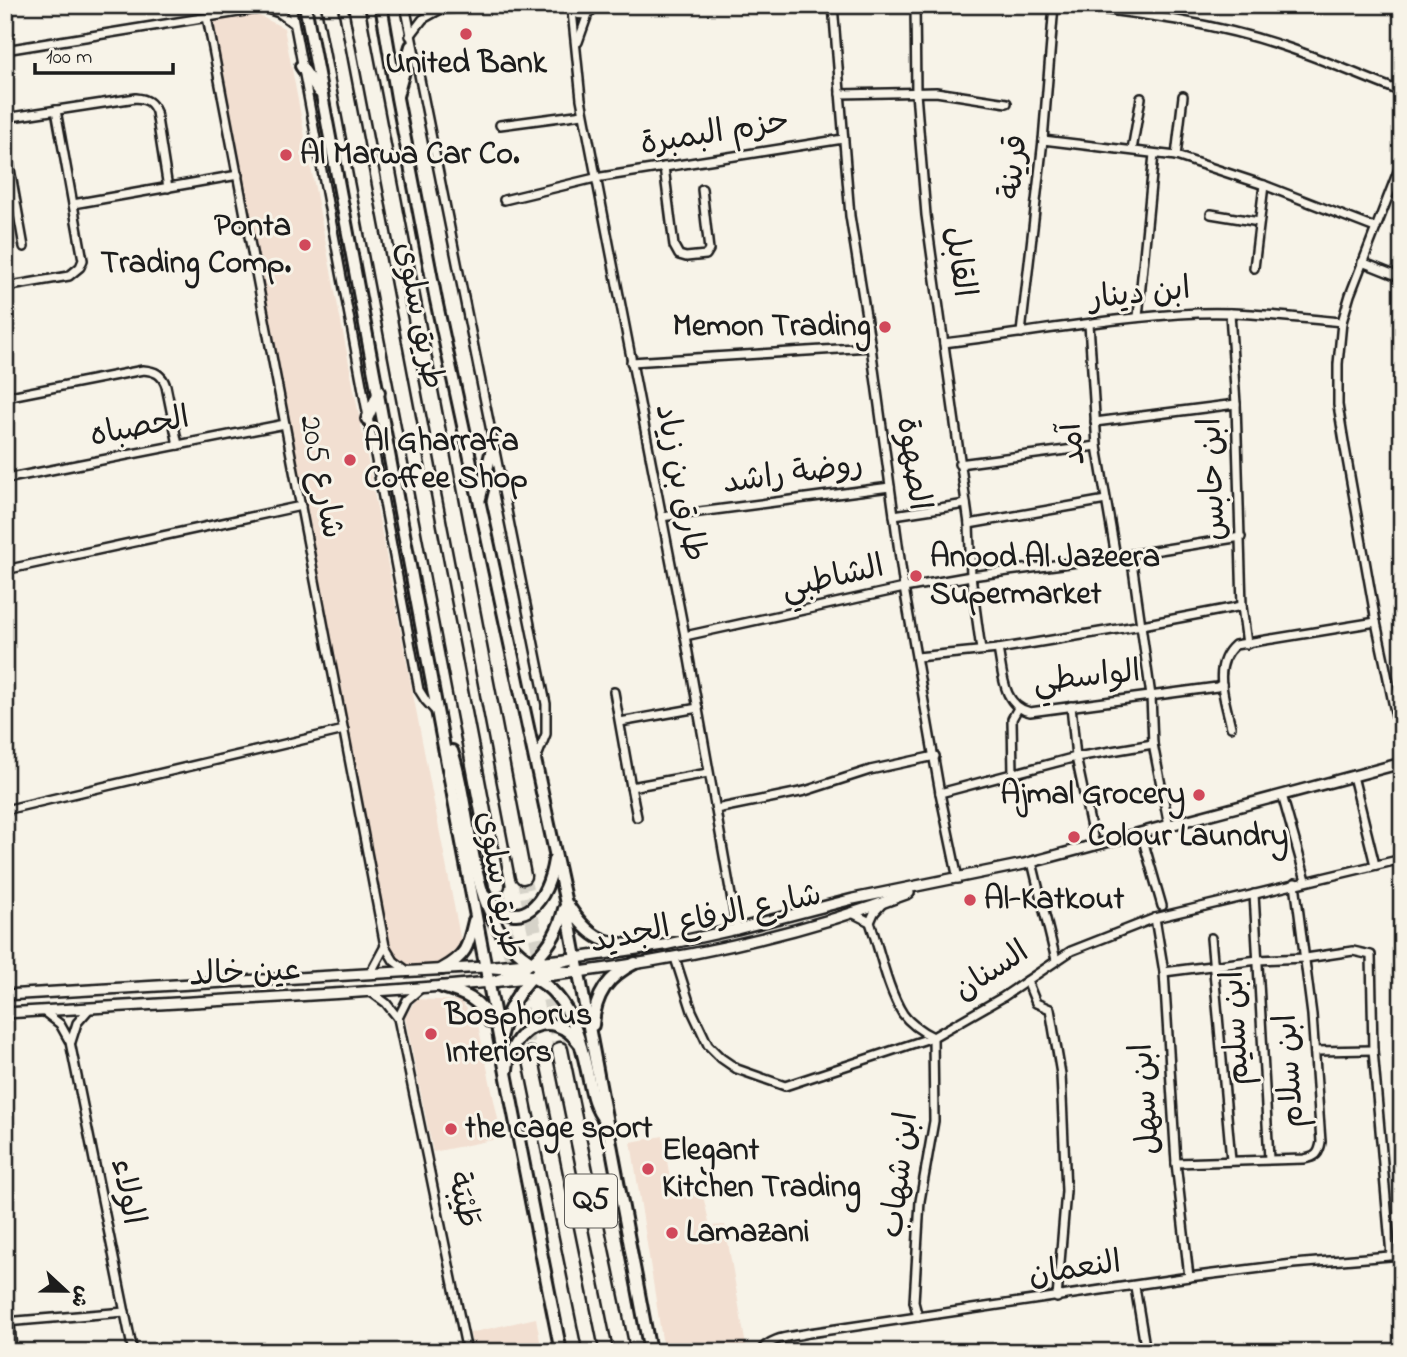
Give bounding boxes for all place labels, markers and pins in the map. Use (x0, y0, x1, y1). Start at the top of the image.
marker: United Bank (458, 26, 474, 42)
place label: United Bank (385, 41, 548, 88)
place label: Al Marwa Car Co. (300, 132, 520, 179)
marker: Al Marwa Car Co. (278, 147, 294, 163)
place label: Ponta Trading Comp. (101, 204, 291, 289)
marker: Ponta Trading Comp. (297, 237, 313, 253)
place label: Memon Trading (673, 304, 871, 352)
marker: Memon Trading (877, 319, 893, 335)
place label: Al Gharrafa Coffee Shop (364, 419, 528, 503)
marker: Al Gharrafa Coffee Shop (342, 452, 358, 468)
place label: Anood Al Jazeera Supermarket (930, 535, 1160, 619)
marker: Anood Al Jazeera Supermarket (908, 568, 924, 584)
place label: Ajmal Grocery (1001, 772, 1185, 820)
marker: Ajmal Grocery (1191, 787, 1207, 803)
place label: Colour Laundry (1088, 814, 1288, 862)
marker: Colour Laundry (1066, 829, 1082, 845)
place label: Al-Katkout (984, 877, 1125, 924)
marker: Al-Katkout (962, 892, 978, 908)
place label: Bosphorus Interiors (443, 993, 592, 1077)
marker: Bosphorus Interiors (423, 1026, 439, 1042)
place label: the cage sport (464, 1106, 653, 1154)
marker: the cage sport (443, 1121, 459, 1137)
place label: Elegant Kitchen Trading (662, 1128, 861, 1213)
marker: Elegant Kitchen Trading (640, 1161, 656, 1177)
place label: Lamazani (686, 1210, 809, 1257)
marker: Lamazani (664, 1225, 680, 1241)

